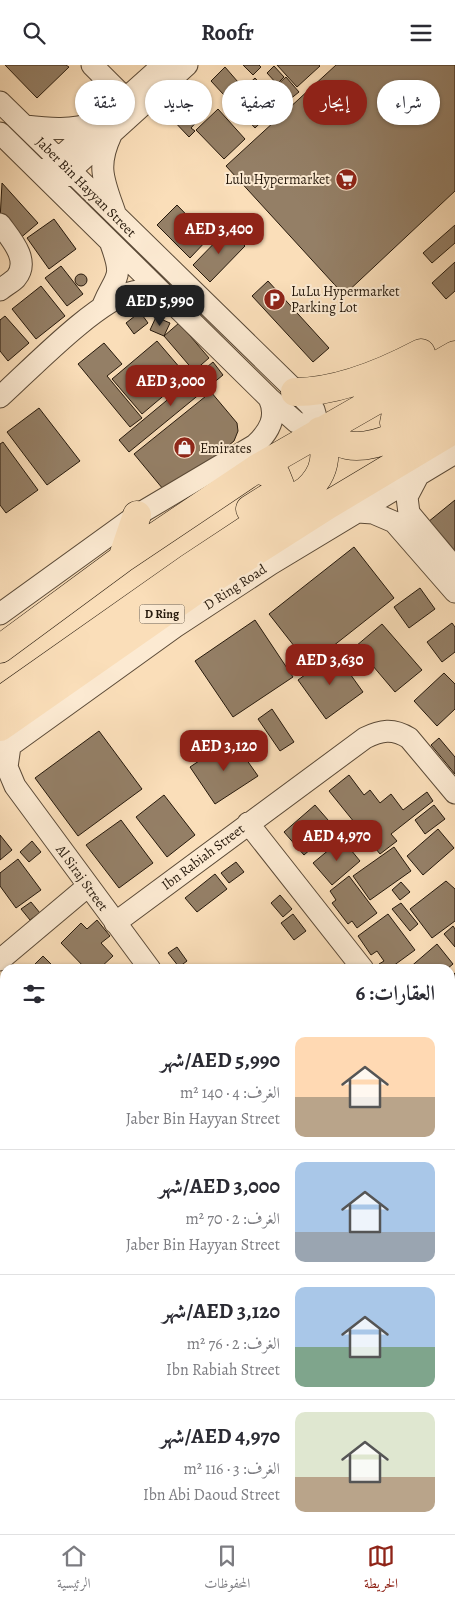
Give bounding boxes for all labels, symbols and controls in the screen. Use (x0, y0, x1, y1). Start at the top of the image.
text: Roofr (201, 18, 254, 48)
icon: search (20, 19, 48, 47)
icon: menu (407, 19, 435, 47)
chip: شقة (75, 80, 135, 125)
chip: جديد (145, 80, 212, 125)
chip: تصفية (222, 80, 293, 125)
chip: إيجار (303, 80, 367, 125)
chip: شراء (377, 80, 440, 125)
street label: Jaber Bin Hayyan Street (32, 133, 141, 242)
supermarket icon: Lulu Hypermarket (334, 167, 358, 191)
place label: Lulu Hypermarket (225, 170, 330, 189)
pin: AED 3,400 (162, 213, 276, 255)
text: AED 3,400 (185, 218, 253, 240)
place label: LuLu Hypermarket Parking Lot (291, 282, 400, 317)
pin: AED 5,990 (103, 285, 217, 327)
parking icon: LuLu Hypermarket Parking Lot (263, 287, 287, 311)
text: AED 5,990 (126, 290, 194, 312)
pin: AED 3,000 (114, 365, 228, 407)
text: AED 3,000 (137, 370, 205, 392)
shop icon: Emirates (172, 436, 196, 460)
place label: Emirates (200, 439, 252, 458)
street label: D Ring Road (200, 559, 271, 614)
road number: D Ring (140, 605, 184, 623)
pin: AED 3,630 (273, 643, 387, 686)
text: AED 3,630 (296, 649, 364, 671)
pin: AED 3,120 (167, 729, 281, 772)
text: AED 3,120 (191, 735, 257, 757)
street label: Ibn Rabiah Street (157, 819, 249, 895)
pin: AED 4,970 (280, 819, 394, 862)
text: AED 4,970 (303, 825, 371, 847)
street label: Al Siraj Street (51, 840, 113, 915)
text: العقارات: 6 (355, 979, 435, 1007)
icon: filters (20, 980, 48, 1008)
text: AED 5,990/شهر (161, 1046, 280, 1074)
icon: home (335, 1057, 395, 1117)
text: الغرف: 4 · 140 m² (180, 1082, 280, 1104)
text: Jaber Bin Hayyan Street (126, 1108, 280, 1130)
text: AED 3,000/شهر (159, 1172, 280, 1200)
icon: home (335, 1182, 395, 1242)
text: الغرف: 2 · 70 m² (186, 1208, 280, 1230)
text: Jaber Bin Hayyan Street (126, 1234, 280, 1256)
text: AED 3,120/شهر (162, 1297, 280, 1325)
icon: home (335, 1307, 395, 1367)
text: الغرف: 2 · 76 m² (187, 1333, 280, 1355)
text: Ibn Rabiah Street (166, 1359, 280, 1381)
text: AED 4,970/شهر (160, 1422, 280, 1450)
icon: home (335, 1432, 395, 1492)
text: الغرف: 3 · 116 m² (183, 1458, 280, 1480)
text: Ibn Abi Daoud Street (143, 1484, 280, 1506)
tab: الرئيسية (57, 1542, 91, 1597)
tab: المحفوظات (204, 1542, 250, 1597)
tab: الخريطة (364, 1542, 398, 1597)

